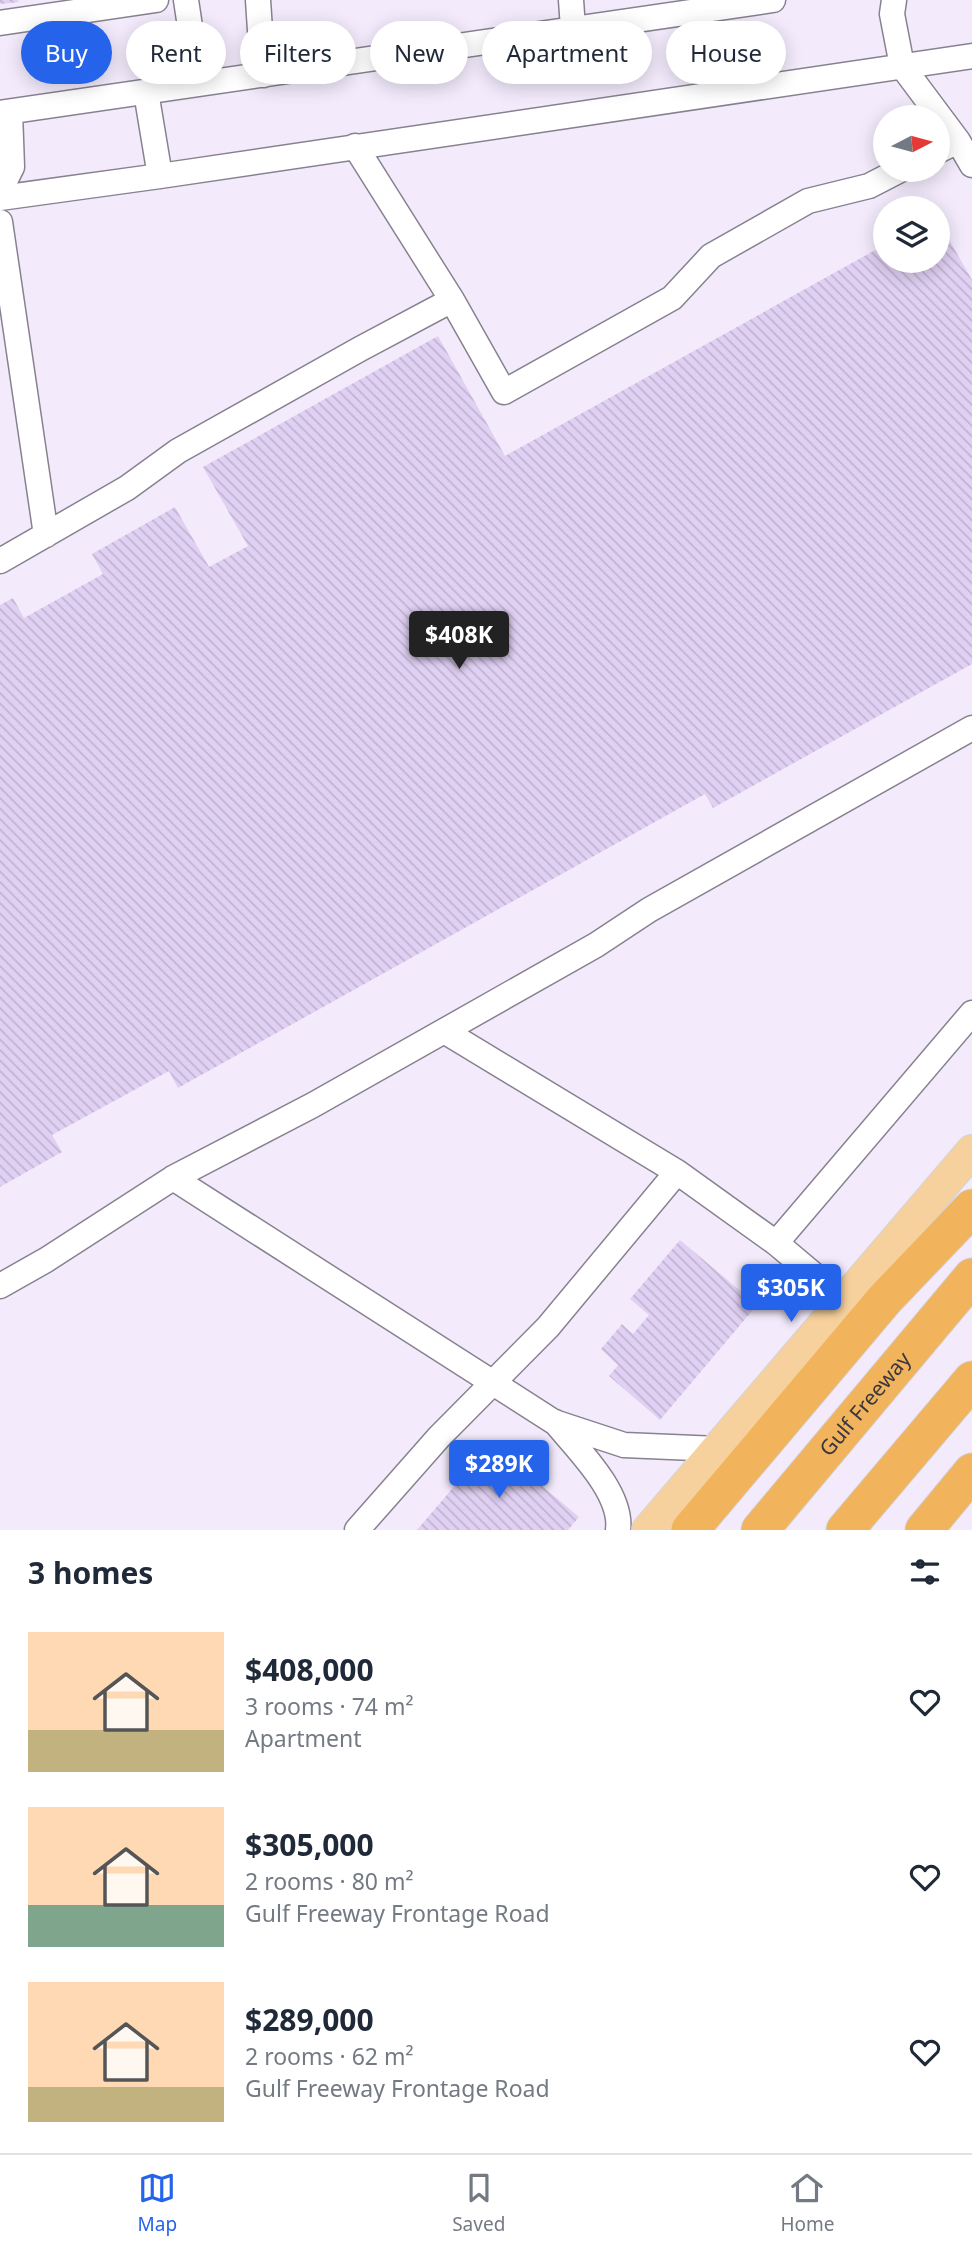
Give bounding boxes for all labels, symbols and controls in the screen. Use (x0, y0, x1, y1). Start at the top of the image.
chip: Buy (21, 21, 112, 84)
chip: Rent (126, 21, 226, 84)
chip: Filters (240, 21, 356, 84)
chip: New (370, 21, 468, 84)
chip: Apartment (482, 21, 652, 84)
chip: House (666, 21, 786, 84)
north arrow (873, 105, 950, 182)
map controls (873, 105, 950, 273)
button: layers (873, 196, 950, 273)
pin: $408K (410, 612, 508, 671)
text: $408K (425, 618, 493, 650)
pin: $305K (742, 1264, 840, 1324)
text: $305K (757, 1271, 825, 1303)
street label: Gulf Freeway (813, 1345, 917, 1462)
pin: $289K (450, 1440, 548, 1500)
text: $289K (465, 1447, 533, 1479)
text: 3 homes (28, 1552, 153, 1593)
icon: filters (906, 1553, 944, 1591)
text: $408,000 (245, 1649, 374, 1690)
icon: home (84, 1660, 168, 1744)
icon: heart (906, 1683, 944, 1721)
text: 3 rooms · 74 m² (245, 1690, 414, 1722)
text: Apartment (245, 1722, 362, 1754)
text: $305,000 (245, 1824, 374, 1865)
icon: home (84, 1835, 168, 1919)
icon: heart (906, 1858, 944, 1896)
text: 2 rooms · 80 m² (245, 1865, 414, 1897)
text: Gulf Freeway Frontage Road (245, 1897, 550, 1929)
text: $289,000 (245, 1999, 374, 2040)
icon: home (84, 2010, 168, 2094)
icon: heart (906, 2033, 944, 2071)
text: 2 rooms · 62 m² (245, 2040, 414, 2072)
text: Gulf Freeway Frontage Road (245, 2072, 550, 2104)
tab: Map (138, 2169, 177, 2237)
tab: Saved (452, 2169, 505, 2237)
tab: Home (780, 2169, 834, 2237)

